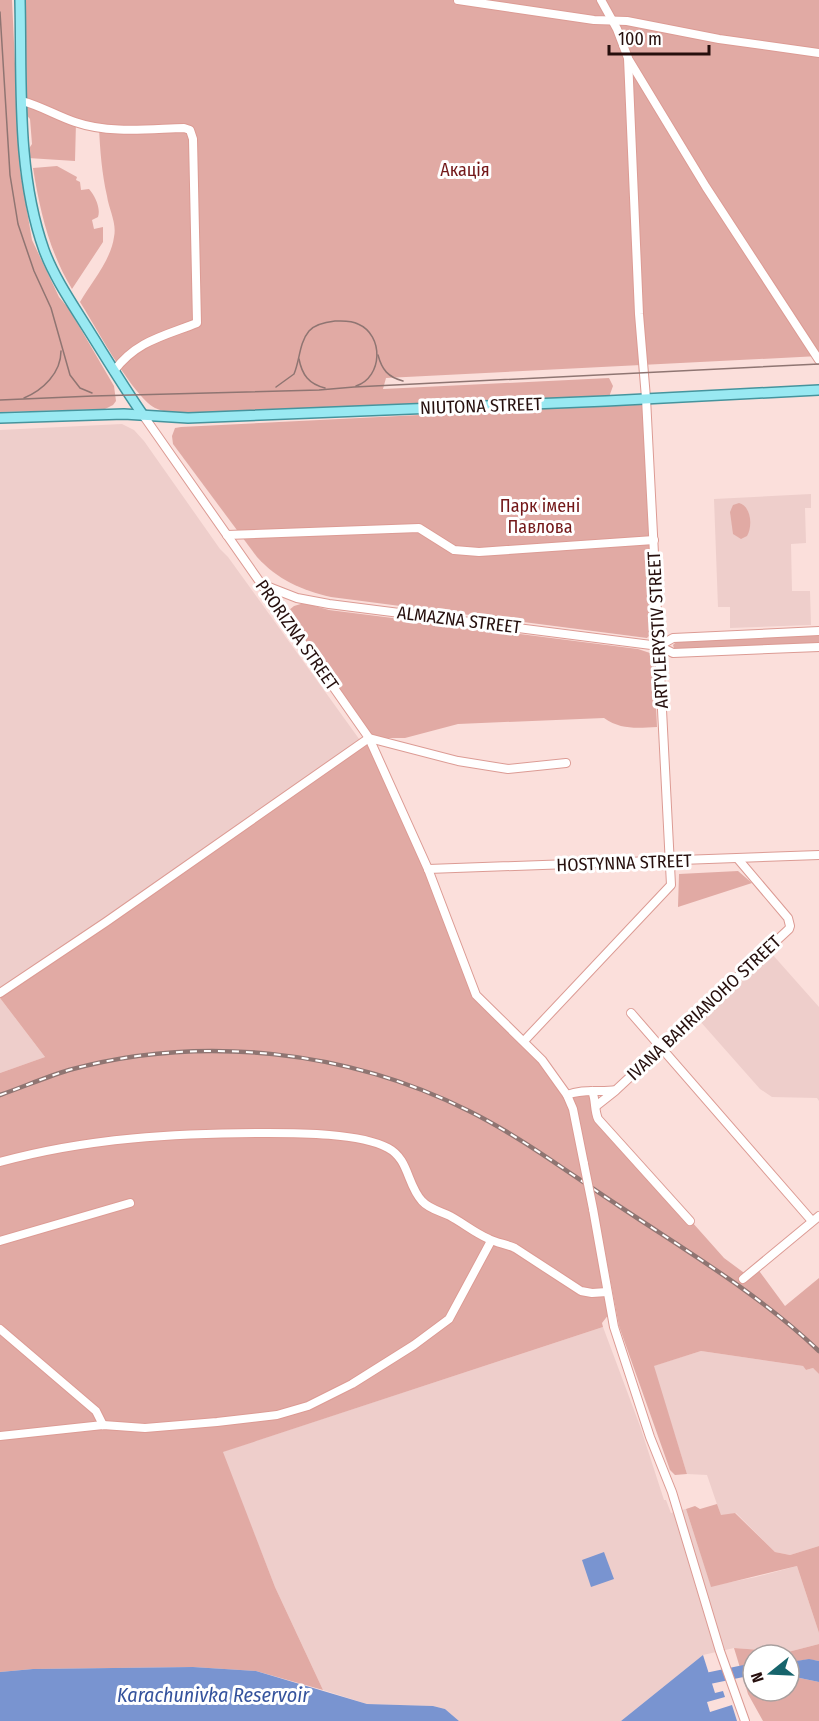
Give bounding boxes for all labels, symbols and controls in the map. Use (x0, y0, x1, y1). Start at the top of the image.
scale bar (609, 18, 710, 56)
text: 100 m (618, 28, 662, 50)
park label: Акація (440, 159, 490, 181)
street label: NIUTONA STREET (420, 393, 543, 419)
park label: Парк імені Павлова (500, 495, 580, 538)
street label: ARTYLERYSTIV STREET (643, 550, 673, 709)
street label: PRORIZNA STREET (251, 575, 344, 695)
street label: ALMAZNA STREET (396, 601, 523, 639)
street label: HOSTYNNA STREET (556, 850, 693, 876)
street label: IVANA BAHRIANOHO STREET (622, 930, 786, 1085)
north arrow (741, 1643, 801, 1703)
text: N (747, 1670, 768, 1685)
water label: Karachunivka Reservoir (117, 1683, 310, 1707)

